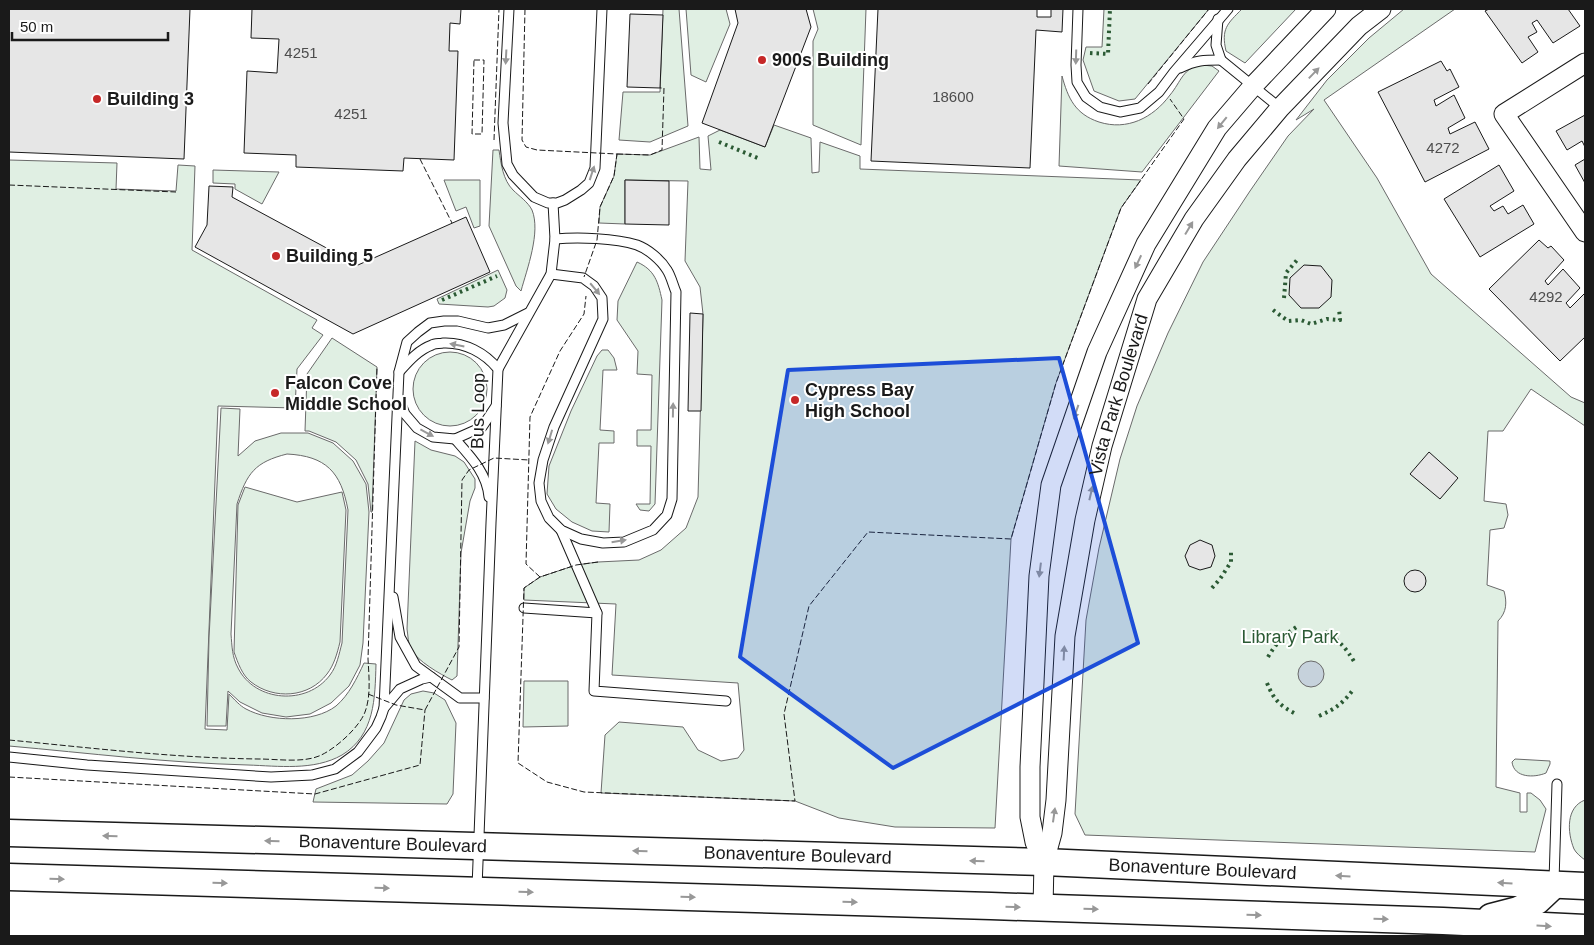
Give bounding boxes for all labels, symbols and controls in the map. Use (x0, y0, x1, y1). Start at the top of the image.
scale bar (12, 10, 169, 42)
text: 50 m (20, 18, 53, 35)
house number: 4251 (284, 44, 318, 61)
one-way arrow (502, 50, 510, 66)
place label: 900s Building (772, 50, 889, 70)
one-way arrow (1072, 50, 1080, 66)
marker: 900s Building (756, 54, 768, 66)
one-way arrow (1308, 67, 1320, 79)
house number: 18600 (932, 88, 974, 105)
place label: Building 3 (107, 89, 194, 109)
marker: Building 3 (91, 93, 103, 105)
house number: 4251 (334, 105, 368, 122)
one-way arrow (1216, 116, 1227, 129)
house number: 4272 (1426, 139, 1460, 156)
one-way arrow (589, 165, 597, 180)
one-way arrow (1185, 221, 1194, 234)
place label: Building 5 (286, 246, 373, 266)
marker: Building 5 (270, 250, 282, 262)
one-way arrow (1133, 255, 1141, 269)
one-way arrow (589, 282, 601, 294)
house number: 4292 (1529, 288, 1563, 305)
street label: Vista Park Boulevard (1086, 311, 1152, 478)
one-way arrow (449, 340, 465, 348)
place label: Falcon Cove Middle School (285, 373, 407, 414)
street label: Bus Loop (467, 373, 489, 449)
place label: Cypress Bay High School (805, 380, 914, 421)
marker: Falcon Cove Middle School (269, 387, 281, 399)
marker: Cypress Bay High School (789, 394, 801, 406)
one-way arrow (670, 401, 678, 417)
one-way arrow (1072, 405, 1079, 420)
one-way arrow (420, 429, 434, 437)
one-way arrow (546, 430, 554, 445)
one-way arrow (1087, 485, 1095, 500)
one-way arrow (612, 537, 628, 545)
one-way arrow (1036, 562, 1044, 578)
park label: Library Park (1241, 627, 1340, 647)
one-way arrow (1060, 645, 1068, 661)
one-way arrow (1051, 807, 1059, 823)
street label: Bonaventure Boulevard (298, 831, 487, 856)
one-way arrow (101, 832, 117, 840)
one-way arrow (264, 836, 280, 844)
street label: Bonaventure Boulevard (703, 842, 892, 868)
one-way arrow (632, 847, 648, 855)
street label: Bonaventure Boulevard (1108, 855, 1297, 883)
one-way arrow (969, 856, 985, 864)
one-way arrow (1335, 871, 1351, 879)
one-way arrow (50, 875, 66, 883)
one-way arrow (1497, 878, 1513, 886)
one-way arrow (212, 880, 228, 888)
one-way arrow (375, 884, 391, 892)
one-way arrow (518, 888, 534, 896)
one-way arrow (680, 893, 696, 901)
one-way arrow (843, 898, 859, 906)
one-way arrow (1005, 903, 1021, 911)
one-way arrow (1084, 906, 1100, 914)
one-way arrow (1246, 911, 1262, 919)
one-way arrow (1373, 916, 1389, 924)
one-way arrow (1536, 923, 1552, 931)

